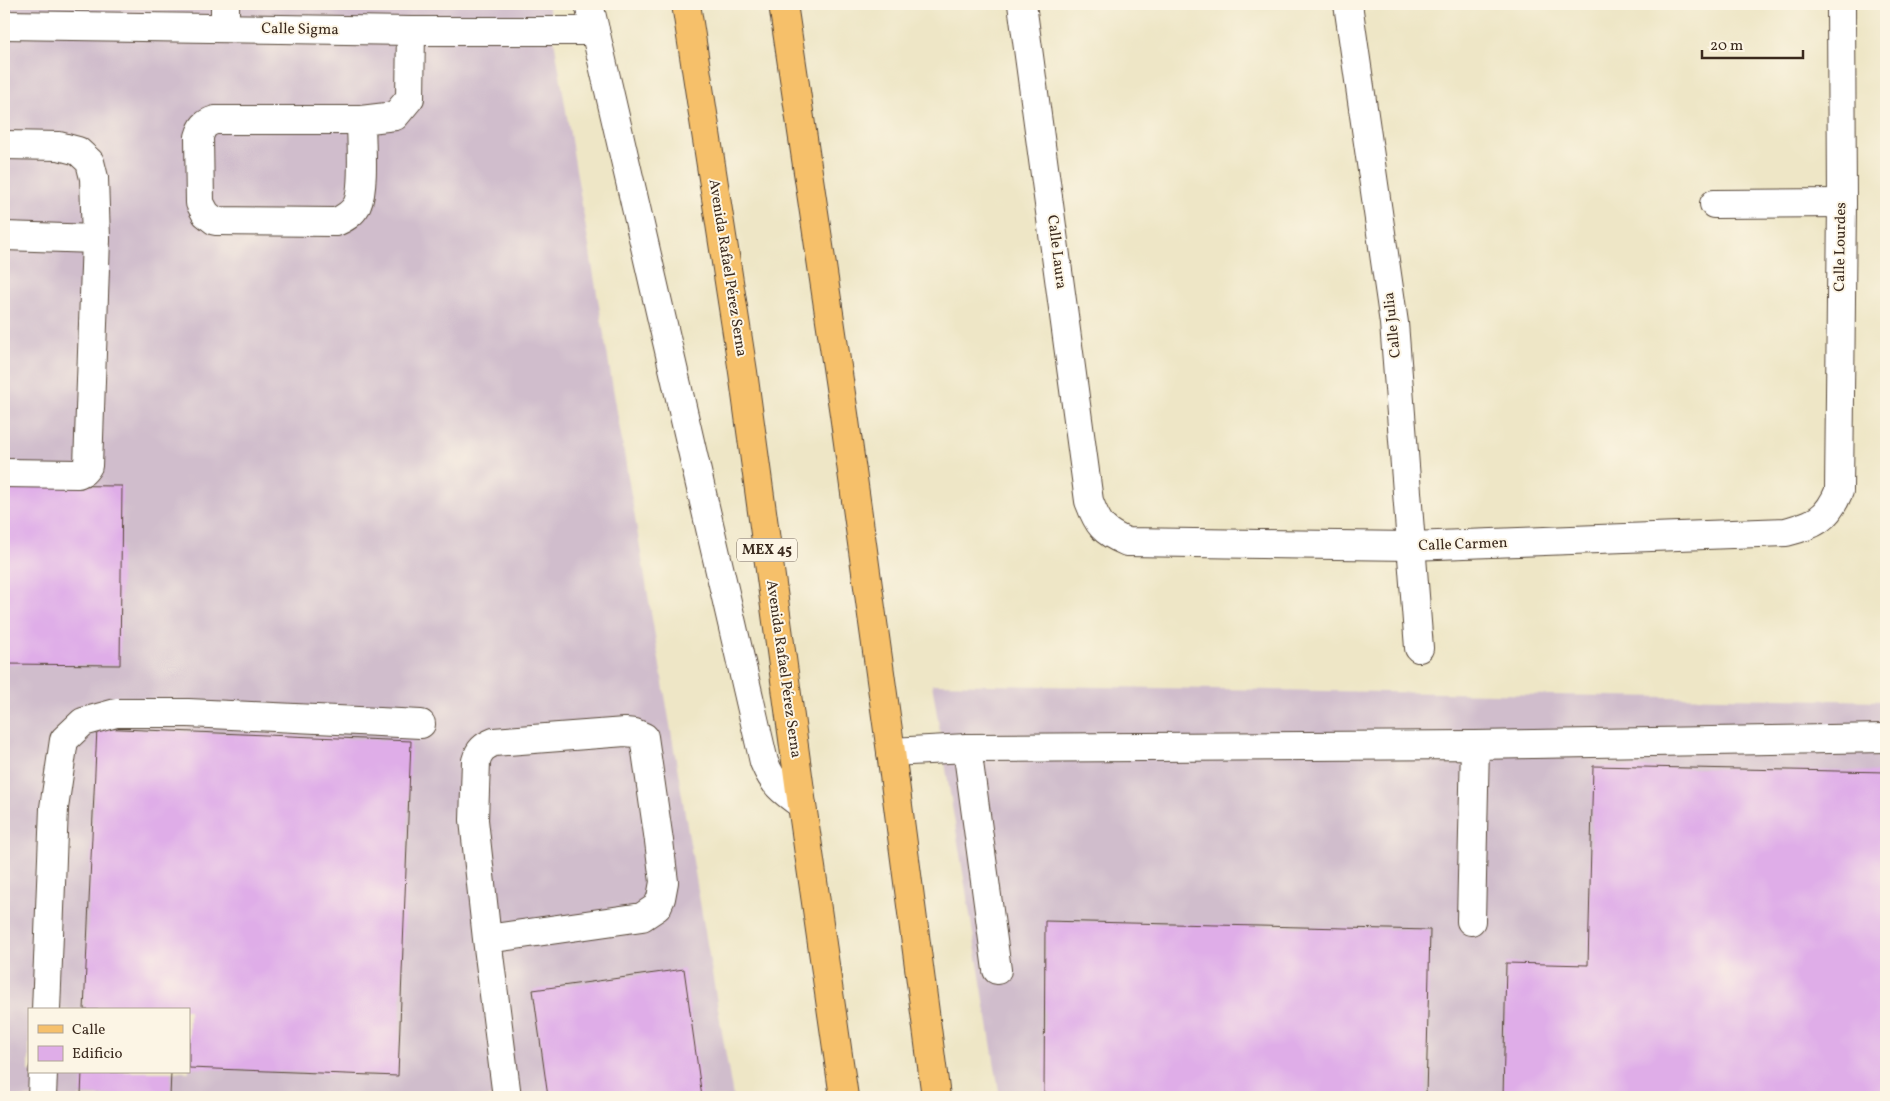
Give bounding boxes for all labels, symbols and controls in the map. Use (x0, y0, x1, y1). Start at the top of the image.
street label: Calle Sigma (261, 19, 339, 41)
scale bar (1702, 28, 1804, 60)
text: 20 m (1710, 36, 1743, 57)
street label: Avenida Rafael Pérez Serna (703, 178, 751, 358)
street label: Calle Lourdes (1830, 202, 1852, 292)
street label: Calle Laura (1041, 214, 1071, 290)
street label: Calle Julia (1379, 291, 1407, 359)
street label: Calle Carmen (1418, 533, 1508, 557)
road number: MEX 45 (737, 538, 797, 562)
street label: Avenida Rafael Pérez Serna (760, 579, 806, 759)
legend (28, 1008, 190, 1074)
text: Calle (72, 1020, 105, 1041)
text: Edificio (72, 1044, 123, 1065)

